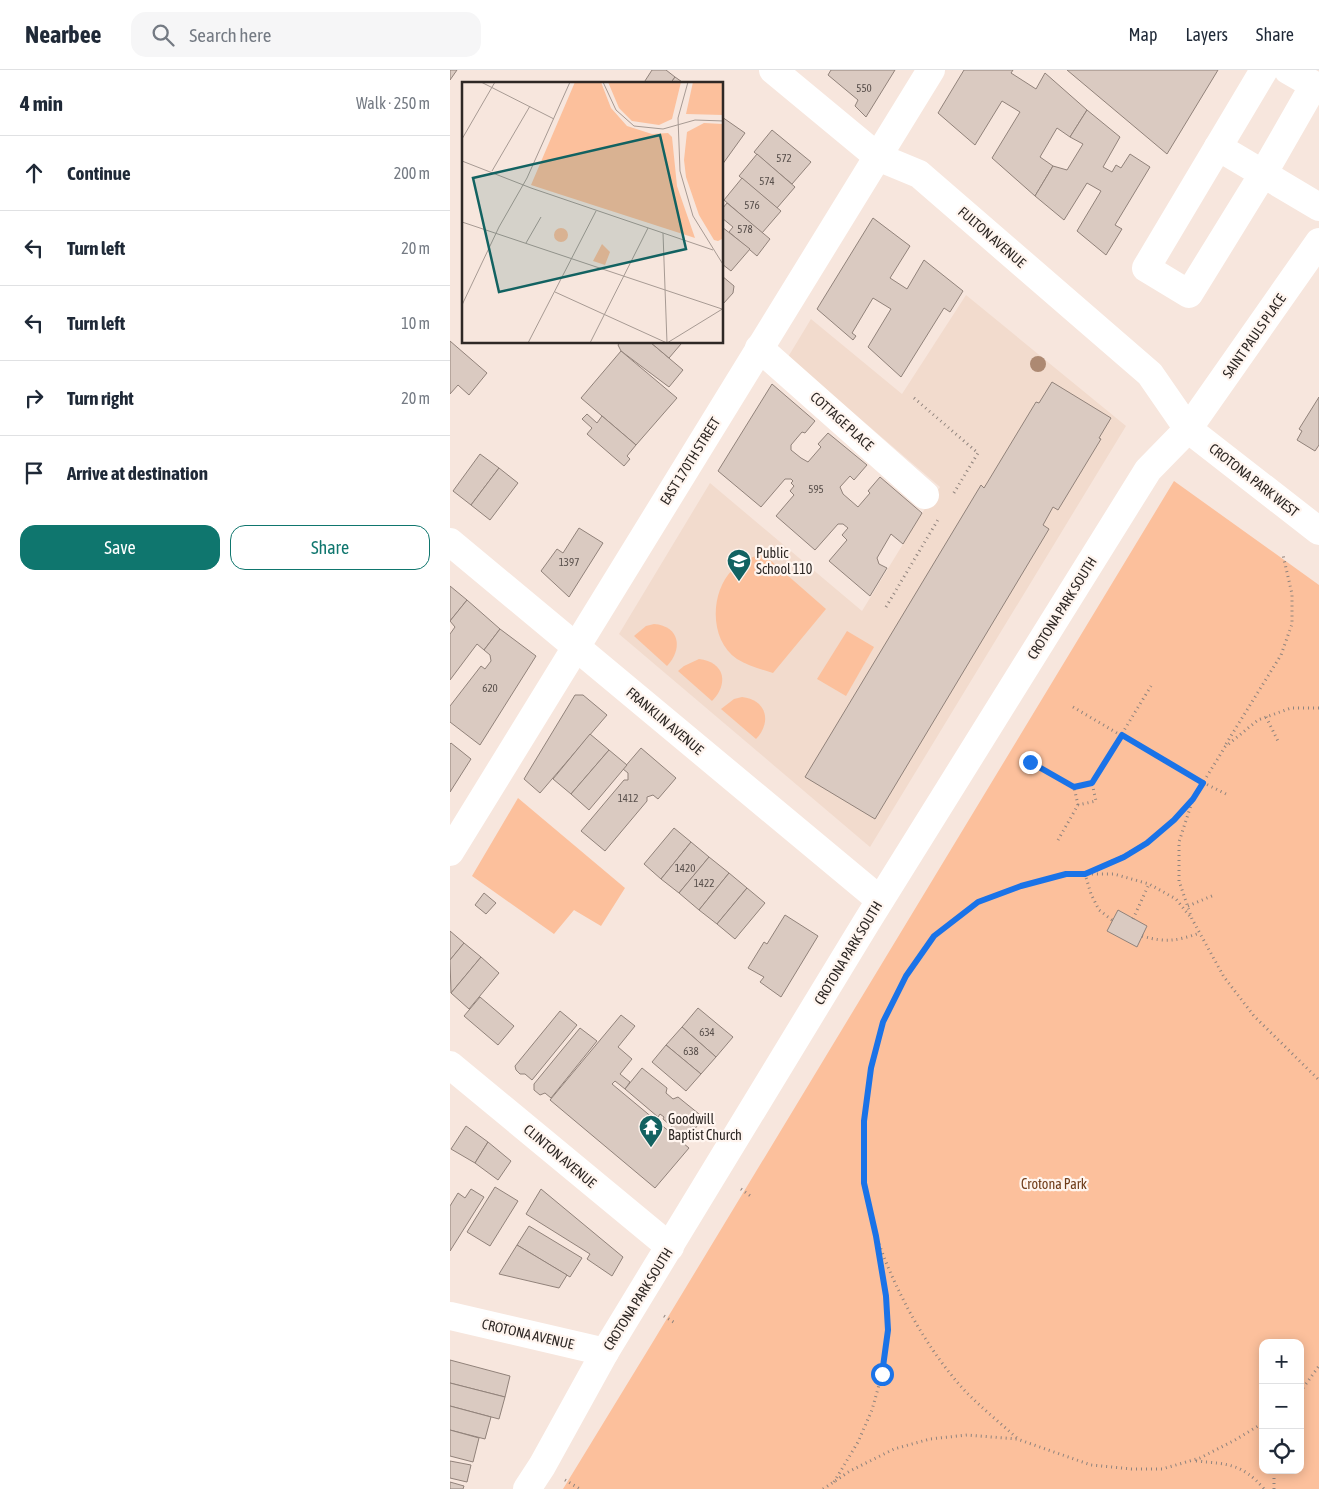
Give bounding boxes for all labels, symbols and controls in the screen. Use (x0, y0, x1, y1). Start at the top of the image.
search box (131, 12, 481, 57)
text: Nearbee (25, 21, 101, 48)
icon: search (149, 21, 177, 49)
text: Search here (189, 24, 271, 46)
text: Map (1128, 24, 1157, 45)
text: Layers (1185, 24, 1228, 45)
text: Share (1256, 24, 1294, 45)
inset map (462, 82, 724, 344)
house number: 550 (856, 82, 872, 94)
text: 4 min (20, 91, 63, 115)
text: Walk · 250 m (356, 94, 430, 112)
house number: 572 (776, 152, 792, 164)
icon: ahead (20, 159, 48, 187)
text: Continue (67, 162, 131, 184)
text: 200 m (394, 164, 430, 182)
house number: 574 (759, 175, 775, 187)
house number: 576 (744, 199, 760, 211)
street label: FULTON AVENUE (955, 203, 1029, 271)
house number: 578 (737, 223, 753, 235)
icon: left (20, 234, 48, 262)
text: Turn left (67, 237, 125, 259)
text: 20 m (401, 239, 430, 257)
street label: SAINT PAULS PLACE (1219, 291, 1289, 381)
icon: left (20, 309, 48, 337)
text: Turn left (67, 312, 125, 334)
text: 10 m (401, 314, 430, 332)
icon: right (20, 384, 48, 412)
text: Turn right (67, 387, 134, 409)
text: 20 m (401, 389, 430, 407)
street label: COTTAGE PLACE (807, 389, 877, 453)
street label: EAST 170TH STREET (657, 414, 723, 508)
street label: CROTONA PARK WEST (1206, 440, 1302, 520)
icon: arrive (20, 459, 48, 487)
text: Arrive at destination (67, 462, 208, 484)
house number: 595 (808, 483, 824, 495)
button: Save (20, 525, 220, 570)
button: Share (230, 525, 430, 570)
place label: Public School 110 (756, 545, 813, 577)
school or university icon: Public School 110 (726, 548, 752, 582)
street label: CROTONA PARK SOUTH (1024, 554, 1100, 662)
house number: 1397 (559, 556, 579, 568)
house number: 620 (482, 682, 498, 694)
street label: FRANKLIN AVENUE (623, 684, 707, 758)
route end (1019, 751, 1042, 774)
house number: 1412 (618, 792, 638, 804)
house number: 1420 (675, 862, 695, 874)
house number: 1422 (694, 877, 714, 889)
street label: CROTONA PARK SOUTH (811, 898, 885, 1008)
house number: 634 (699, 1026, 715, 1038)
house number: 638 (683, 1045, 699, 1057)
place label: Goodwill Baptist Church (668, 1111, 742, 1143)
temple icon: Goodwill Baptist Church (638, 1114, 664, 1148)
street label: CLINTON AVENUE (521, 1121, 600, 1191)
park label: Crotona Park (1021, 1176, 1087, 1192)
street label: CROTONA PARK SOUTH (600, 1245, 676, 1353)
street label: CROTONA AVENUE (480, 1316, 576, 1352)
map controls (1259, 1339, 1304, 1474)
button: + (1259, 1339, 1304, 1384)
route start (871, 1363, 894, 1386)
button: − (1259, 1384, 1304, 1429)
button: locate (1259, 1429, 1304, 1474)

